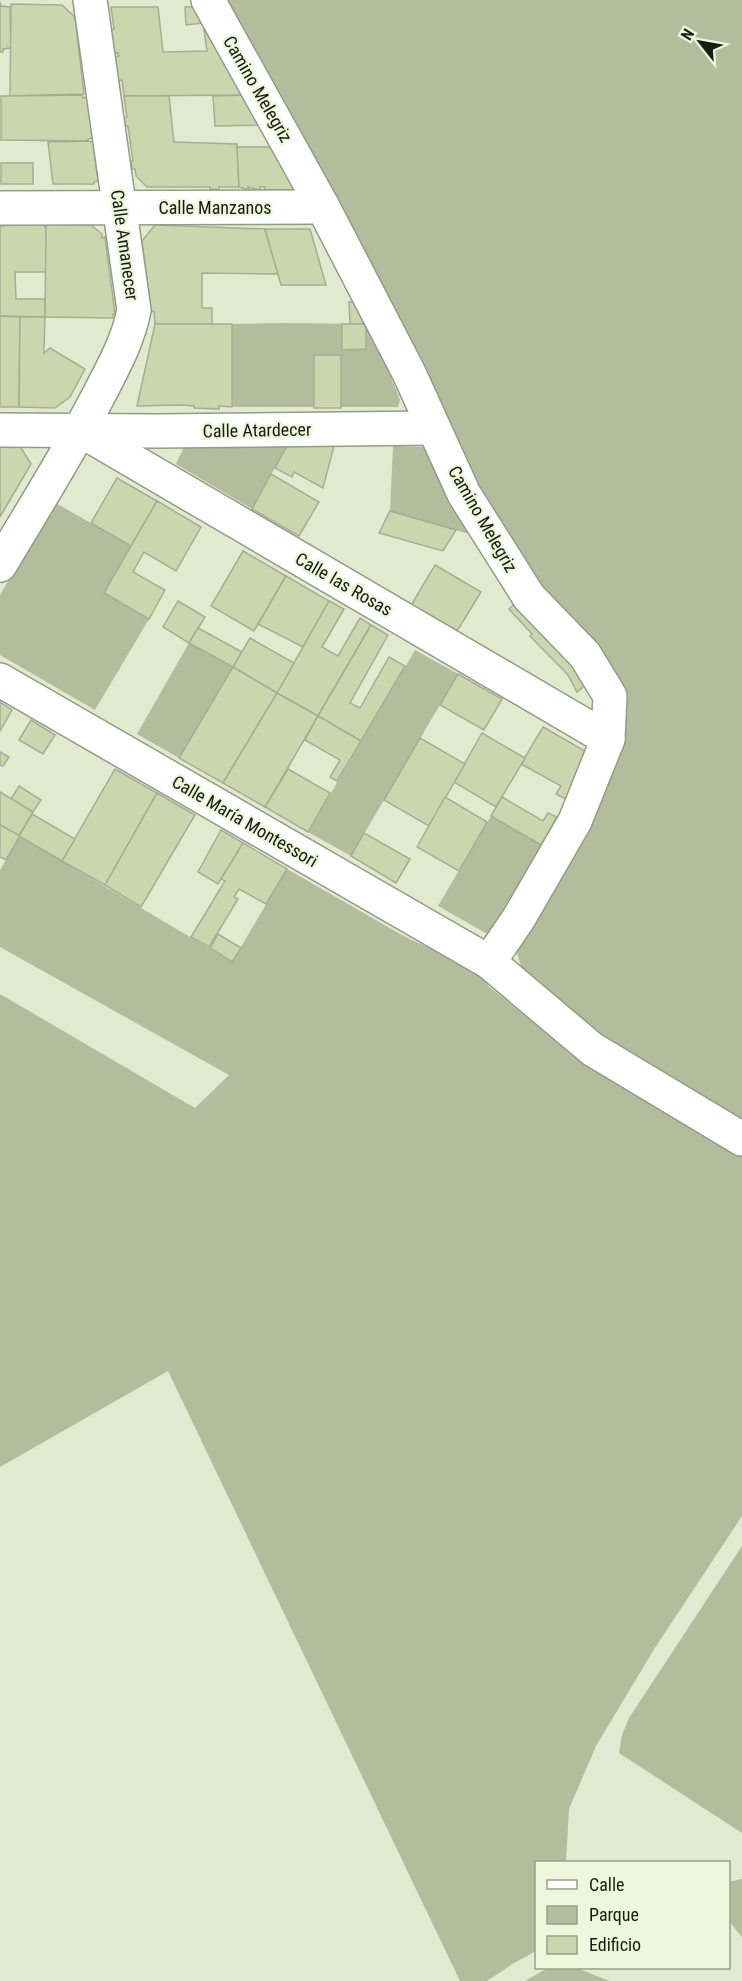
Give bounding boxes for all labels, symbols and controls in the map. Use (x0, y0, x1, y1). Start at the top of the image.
north arrow (670, 12, 730, 72)
text: N (677, 25, 698, 44)
street label: Camino Melegriz (219, 32, 297, 146)
street label: Calle Amanecer (107, 188, 143, 302)
street label: Calle Manzanos (158, 197, 272, 218)
street label: Calle Atardecer (202, 419, 312, 441)
street label: Camino Melegriz (444, 462, 522, 576)
street label: Calle las Rosas (292, 548, 396, 620)
street label: Calle María Montessori (169, 771, 321, 871)
legend (535, 1861, 730, 1969)
text: Calle (589, 1874, 625, 1895)
text: Parque (589, 1904, 639, 1925)
text: Edificio (589, 1934, 641, 1955)

